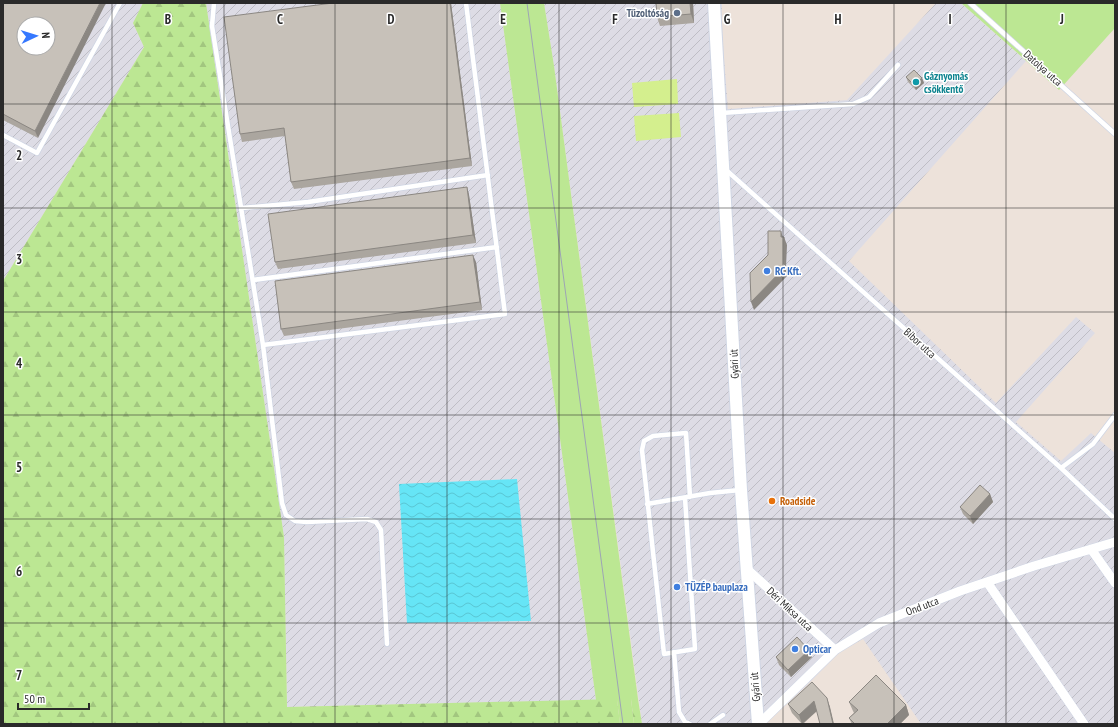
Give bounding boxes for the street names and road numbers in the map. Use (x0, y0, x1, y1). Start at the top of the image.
street label: Datolya utca (1021, 47, 1065, 89)
street label: Bíbor utca (901, 325, 939, 361)
street label: Gyári út (726, 349, 742, 379)
street label: Déri Miksa utca (764, 584, 816, 634)
street label: Ond utca (904, 593, 940, 619)
street label: Gyári út (747, 672, 763, 702)

